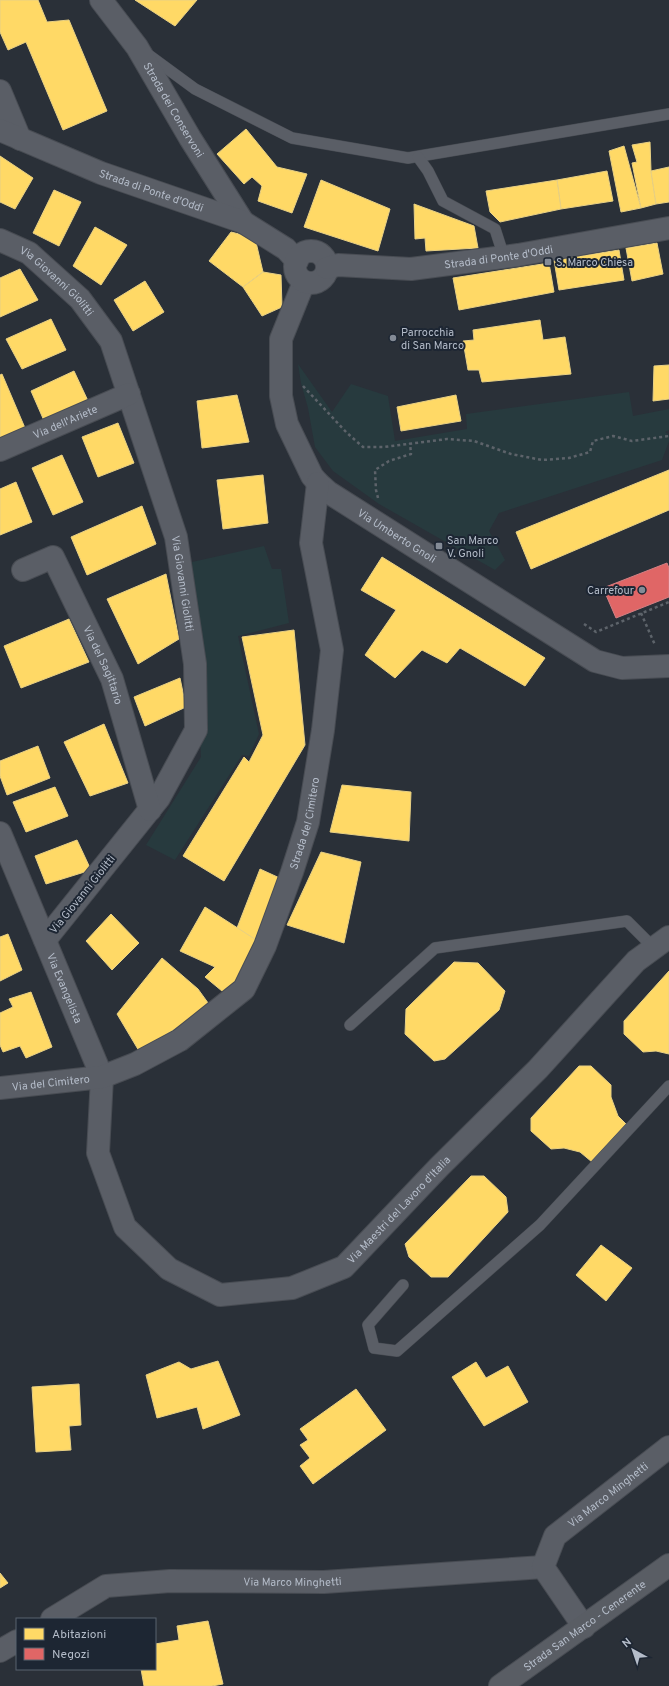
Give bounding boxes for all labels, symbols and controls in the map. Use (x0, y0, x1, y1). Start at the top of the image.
street label: Strada dei Conservoni (140, 60, 207, 160)
street label: Strada di Ponte d'Oddi (97, 167, 205, 216)
street label: Strada di Ponte d'Oddi (444, 243, 554, 273)
street label: Via Giovanni Giolitti (17, 244, 96, 319)
place label: S. Marco Chiesa (556, 256, 633, 270)
marker: S. Marco Chiesa (543, 257, 553, 267)
place label: Parrocchia di San Marco (401, 326, 464, 353)
marker: Parrocchia di San Marco (388, 333, 398, 343)
street label: Via dell'Ariete (31, 402, 100, 443)
street label: Via Umberto Gnoli (354, 506, 438, 567)
street label: Via Giovanni Giolitti (168, 534, 196, 633)
place label: San Marco V. Gnoli (447, 534, 498, 561)
marker: San Marco V. Gnoli (434, 541, 444, 551)
place label: Carrefour (587, 584, 635, 598)
marker: Carrefour (637, 585, 647, 595)
street label: Via del Sagittario (79, 624, 125, 706)
street label: Strada del Cimitero (287, 776, 323, 871)
street label: Via Giovanni Giolitti (47, 853, 119, 937)
street label: Via Evangelista (43, 951, 85, 1026)
street label: Via del Cimitero (11, 1072, 90, 1095)
street label: Via Maestri del Lavoro d'Italia (345, 1153, 454, 1267)
street label: Via Marco Minghetti (565, 1460, 652, 1531)
street label: Via Marco Minghetti (243, 1575, 342, 1590)
street label: Strada San Marco - Cenerente (521, 1578, 649, 1675)
legend (16, 1618, 156, 1670)
text: Abitazioni (52, 1627, 106, 1643)
north arrow (613, 1630, 653, 1670)
text: N (620, 1635, 635, 1651)
text: Negozi (52, 1647, 90, 1663)

